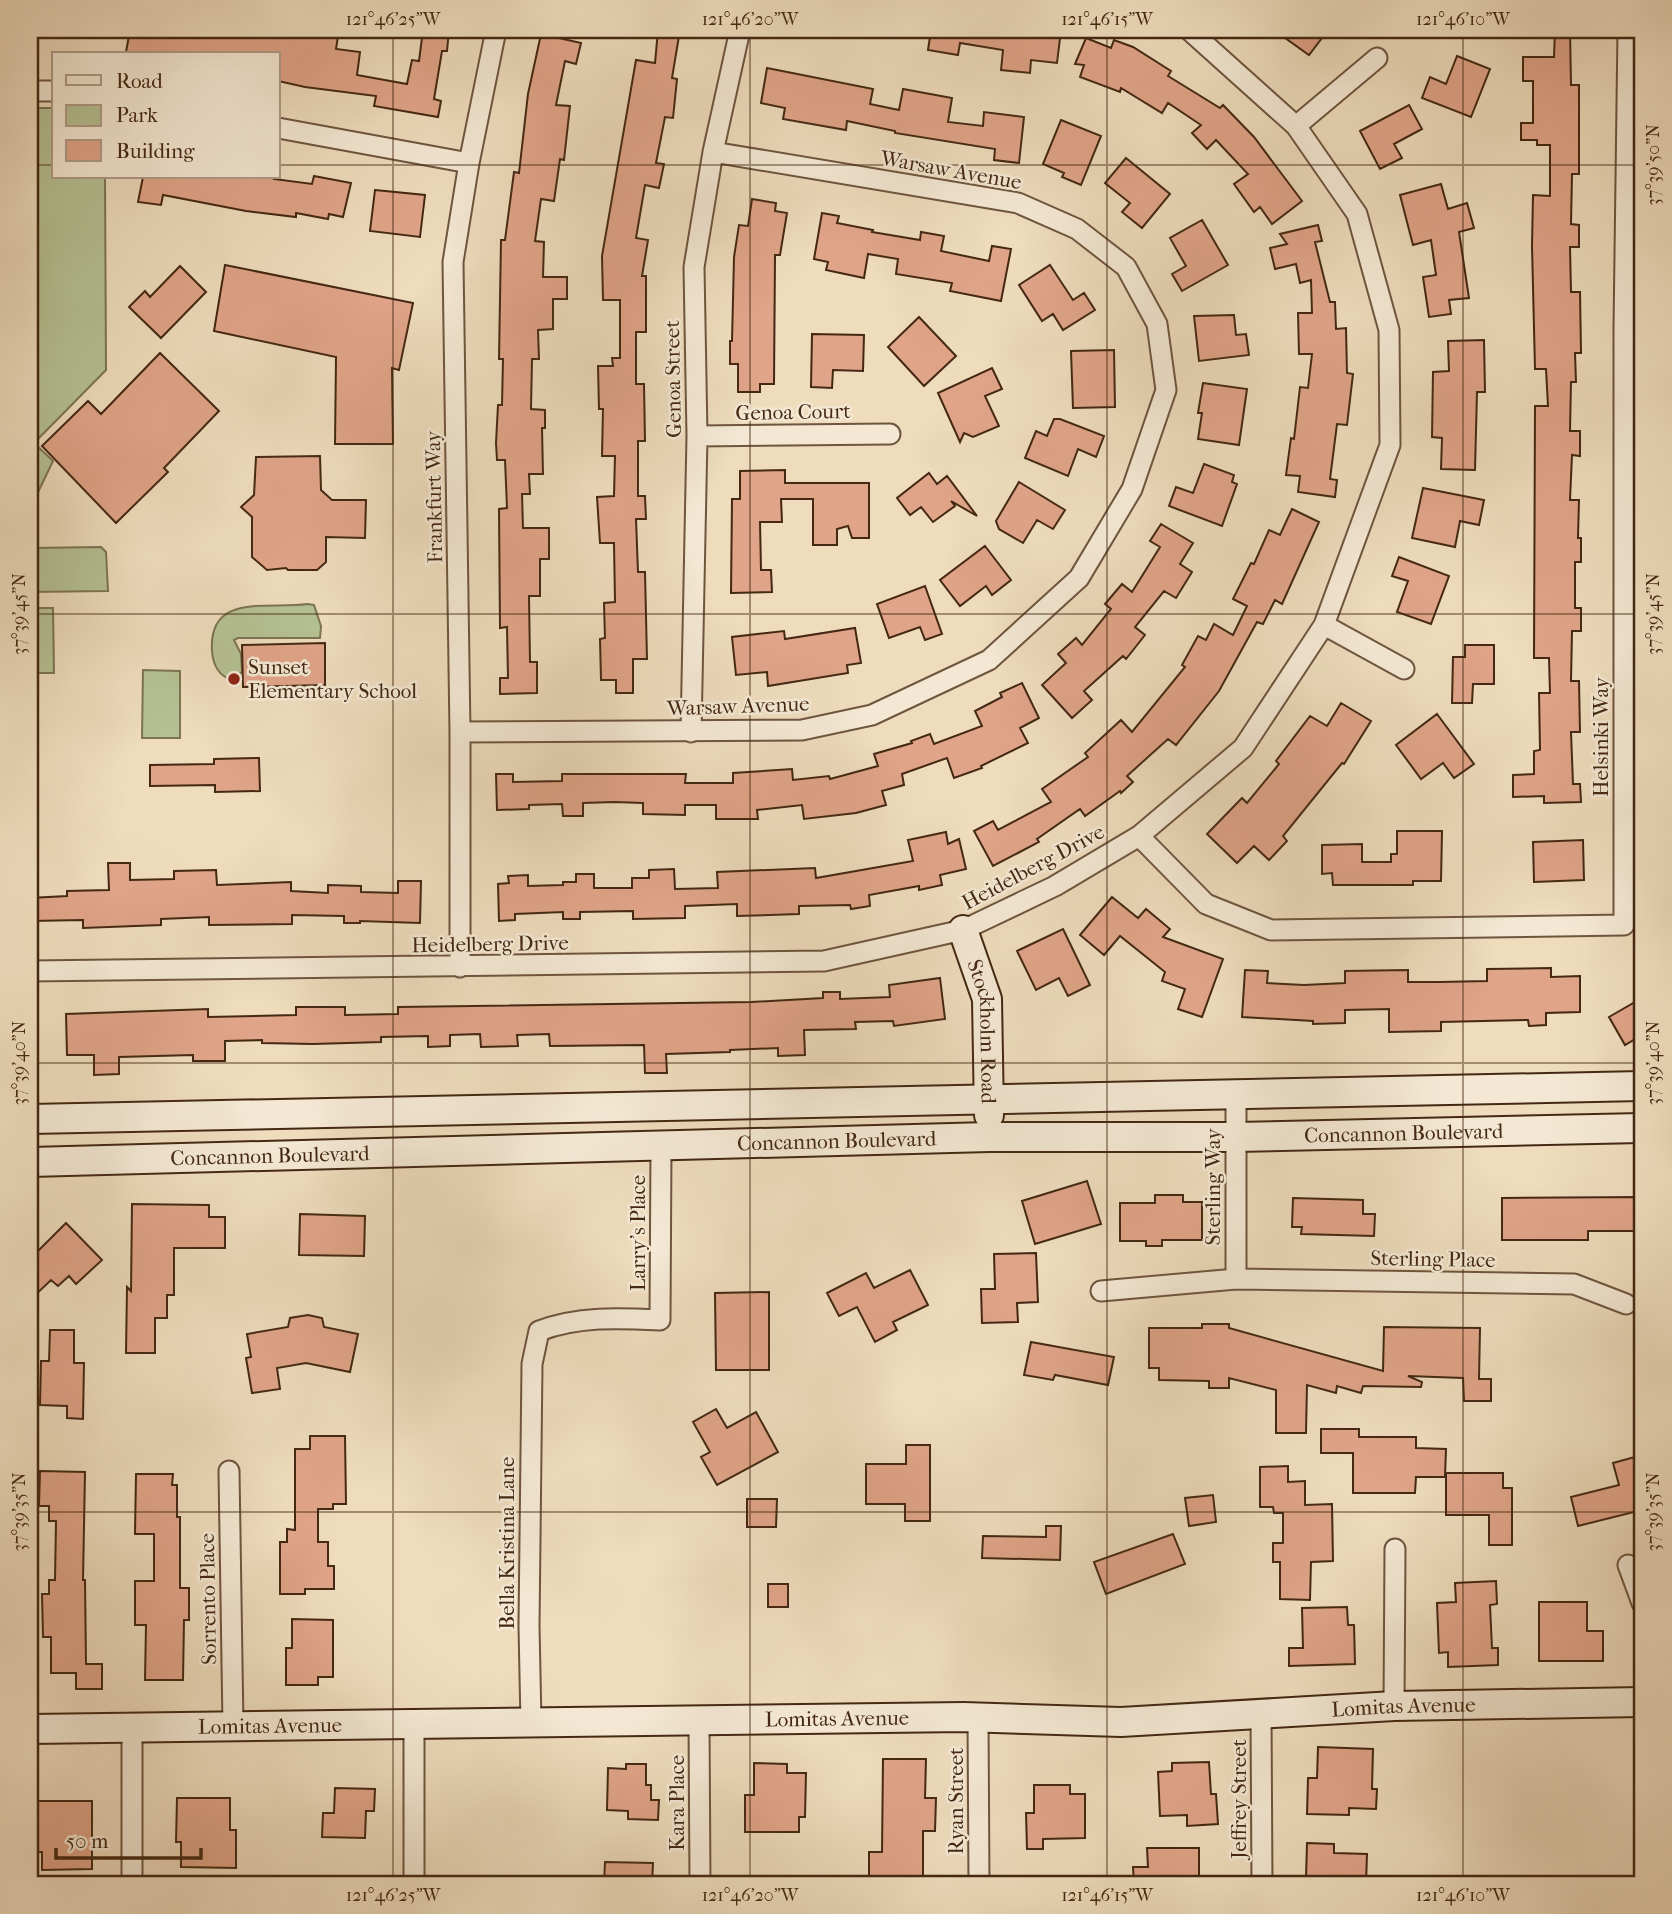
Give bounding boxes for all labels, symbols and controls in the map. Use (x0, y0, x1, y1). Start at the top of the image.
text: 121°46'25"W (346, 9, 442, 30)
text: 121°46'20"W (702, 9, 800, 30)
text: 121°46'15"W (1061, 9, 1154, 30)
text: 121°46'10"W (1416, 9, 1511, 30)
legend (52, 52, 280, 178)
text: Road (116, 69, 163, 93)
text: Park (116, 103, 158, 127)
text: 37°39'50"N (1643, 124, 1664, 206)
text: Building (116, 139, 195, 163)
street label: Warsaw Avenue (878, 146, 1023, 194)
street label: Genoa Street (660, 319, 686, 438)
street label: Genoa Court (735, 399, 851, 425)
street label: Frankfurt Way (421, 430, 447, 564)
text: 37°39'45"N (9, 573, 30, 655)
text: 37°39'45"N (1643, 573, 1664, 655)
place label: Sunset Elementary School (248, 655, 417, 703)
marker: Sunset Elementary School (226, 671, 242, 687)
street label: Helsinki Way (1589, 676, 1613, 797)
street label: Warsaw Avenue (665, 692, 810, 721)
street label: Heidelberg Drive (958, 819, 1108, 915)
street label: Heidelberg Drive (411, 931, 569, 957)
street label: Stockholm Road (962, 956, 1001, 1105)
text: 37°39'40"N (9, 1020, 30, 1105)
text: 37°39'40"N (1643, 1020, 1664, 1105)
street label: Concannon Boulevard (1304, 1119, 1504, 1147)
street label: Concannon Boulevard (737, 1126, 937, 1156)
street label: Sterling Way (1201, 1128, 1225, 1246)
street label: Concannon Boulevard (170, 1141, 370, 1170)
street label: Larry's Place (626, 1175, 650, 1291)
street label: Sterling Place (1370, 1246, 1496, 1272)
street label: Bella Kristina Lane (495, 1457, 519, 1629)
text: 37°39'35"N (9, 1472, 30, 1552)
text: 37°39'35"N (1643, 1472, 1664, 1552)
street label: Sorrento Place (195, 1533, 221, 1665)
street label: Lomitas Avenue (1331, 1693, 1476, 1722)
street label: Lomitas Avenue (765, 1706, 909, 1732)
street label: Lomitas Avenue (198, 1713, 342, 1739)
street label: Jeffrey Street (1227, 1738, 1251, 1861)
street label: Ryan Street (944, 1747, 968, 1855)
street label: Kara Place (665, 1755, 689, 1851)
scale bar (56, 1816, 201, 1860)
text: 50 m (66, 1829, 109, 1853)
text: 121°46'25"W (346, 1885, 442, 1906)
text: 121°46'20"W (702, 1885, 800, 1906)
text: 121°46'15"W (1061, 1885, 1154, 1906)
text: 121°46'10"W (1416, 1885, 1511, 1906)

